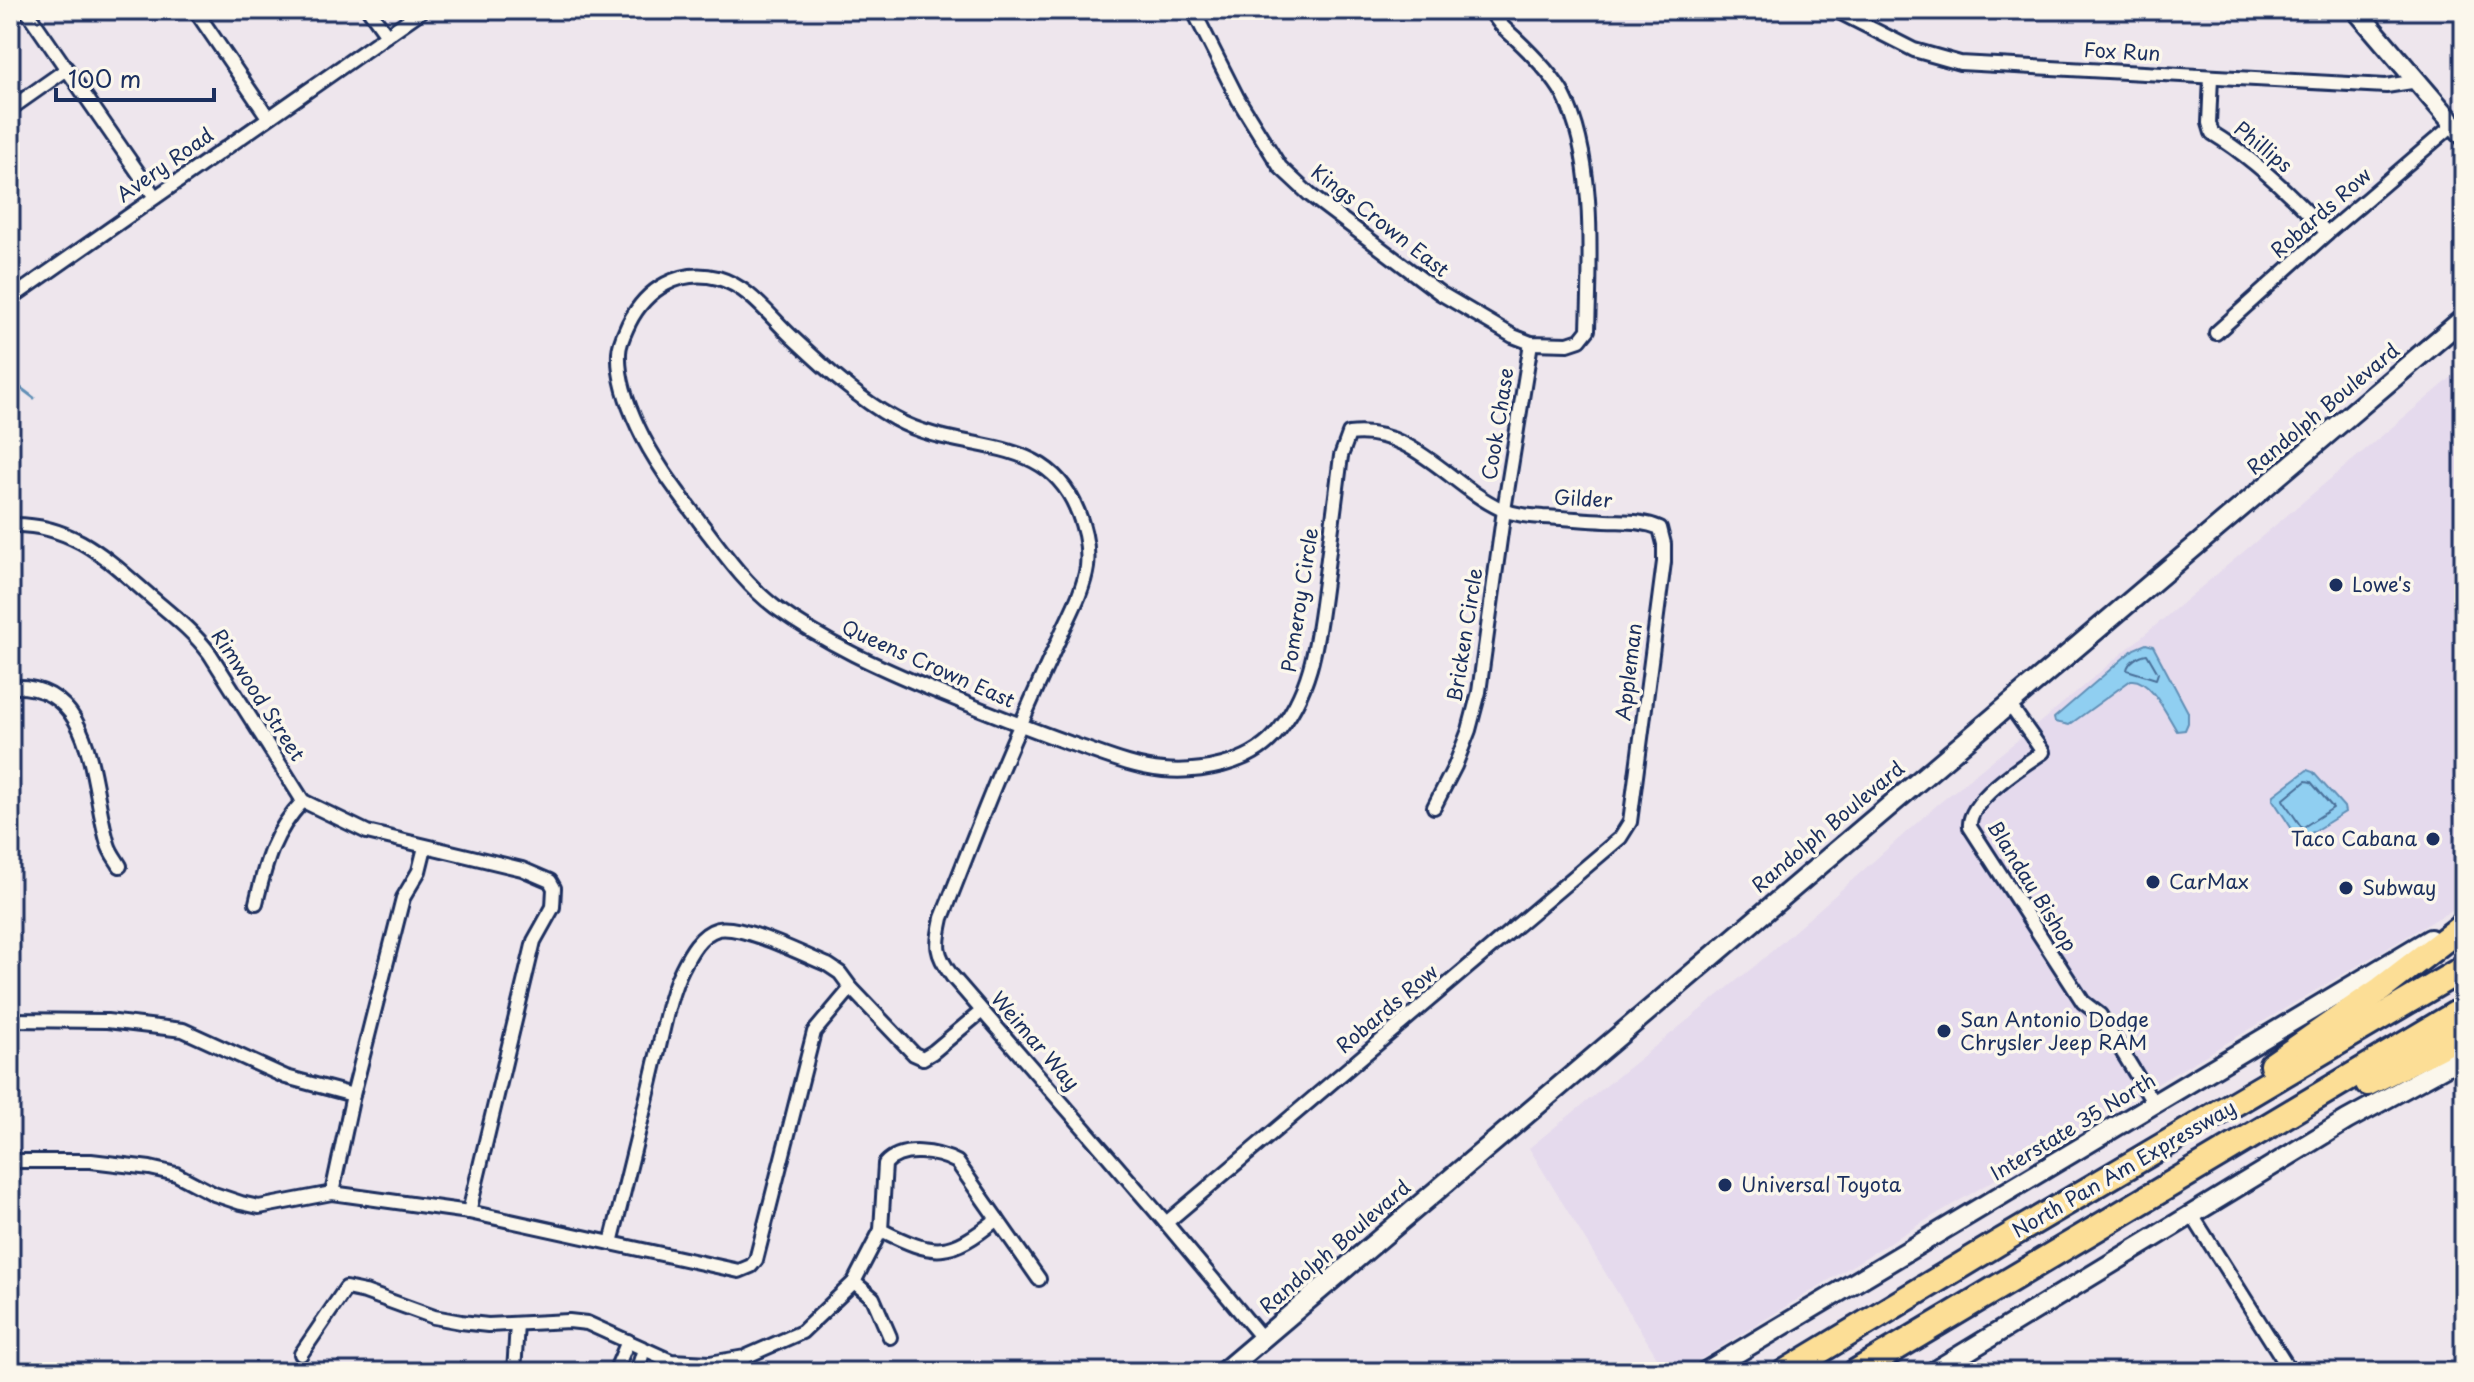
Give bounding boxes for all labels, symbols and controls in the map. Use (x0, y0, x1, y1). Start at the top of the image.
street label: Fox Run (2083, 34, 2161, 68)
scale bar (56, 52, 214, 102)
text: 100 m (68, 60, 141, 96)
street label: Phillips (2228, 113, 2299, 179)
street label: Avery Road (110, 120, 219, 209)
street label: Kings Crown East (1305, 157, 1456, 284)
street label: Robards Row (2263, 160, 2378, 264)
street label: Randolph Boulevard (2239, 335, 2405, 481)
street label: Cook Chase (1473, 366, 1521, 482)
street label: Gilder (1553, 481, 1614, 515)
street label: Pomeroy Circle (1273, 525, 1325, 674)
street label: Bricken Circle (1439, 566, 1489, 704)
place label: Lowe's (2352, 569, 2411, 599)
marker: Lowe's (2327, 576, 2345, 594)
street label: Queens Crown East (837, 611, 1020, 715)
street label: Appleman (1607, 621, 1649, 722)
street label: Rimwood Street (205, 622, 313, 767)
street label: Randolph Boulevard (1744, 753, 1910, 899)
street label: Blandau Bishop (1980, 814, 2085, 957)
place label: Taco Cabana (2291, 823, 2417, 853)
marker: Taco Cabana (2424, 830, 2442, 848)
place label: CarMax (2169, 866, 2249, 896)
place label: Subway (2362, 872, 2436, 902)
marker: CarMax (2144, 873, 2162, 891)
marker: Subway (2337, 879, 2355, 897)
street label: Robards Row (1329, 956, 1444, 1060)
street label: Weimar Way (984, 984, 1087, 1097)
place label: San Antonio Dodge Chrysler Jeep RAM (1960, 1004, 2149, 1057)
marker: San Antonio Dodge Chrysler Jeep RAM (1935, 1022, 1953, 1040)
street label: Interstate 35 North (1984, 1065, 2161, 1187)
street label: North Pan Am Expressway (2006, 1092, 2241, 1245)
place label: Universal Toyota (1741, 1169, 1902, 1199)
street label: Randolph Boulevard (1252, 1172, 1416, 1320)
marker: Universal Toyota (1716, 1176, 1734, 1194)

